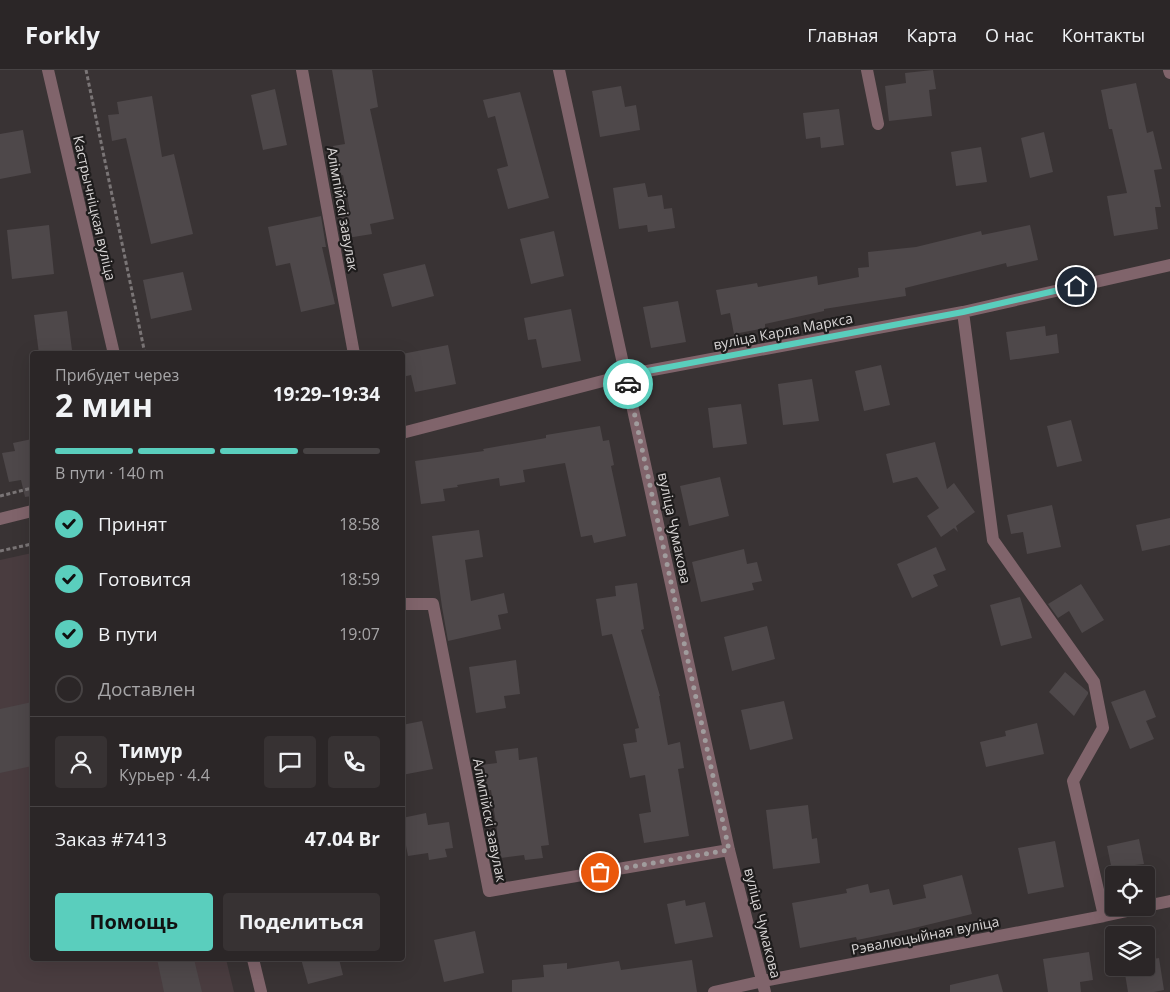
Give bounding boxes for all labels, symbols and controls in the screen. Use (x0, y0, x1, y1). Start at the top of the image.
text: Forkly (25, 18, 100, 51)
text: Главная (807, 23, 879, 47)
text: Карта (907, 23, 957, 47)
text: О нас (985, 23, 1034, 47)
text: Контакты (1062, 23, 1145, 47)
street label: Кастрычніцкая вуліца (69, 134, 121, 282)
street label: Алімпійскі завулак (323, 146, 363, 273)
pin (1055, 265, 1097, 307)
icon: home (1062, 272, 1090, 300)
street label: вуліца Карла Маркса (712, 308, 854, 354)
courier (603, 359, 653, 409)
text: Прибудет через (55, 364, 179, 386)
icon: car (614, 370, 642, 398)
text: 19:29–19:34 (273, 381, 380, 407)
text: 2 мин (55, 383, 153, 426)
text: В пути · 140 m (55, 462, 164, 484)
street label: вуліца Чумакова (654, 471, 696, 585)
icon: check (55, 510, 83, 538)
text: Принят (98, 511, 167, 537)
text: 18:58 (339, 513, 380, 535)
icon: check (55, 565, 83, 593)
text: Готовится (98, 566, 191, 592)
text: 18:59 (339, 568, 380, 590)
icon: check (55, 620, 83, 648)
text: В пути (98, 621, 158, 647)
text: 19:07 (339, 623, 380, 645)
text: Доставлен (98, 676, 196, 702)
button: person (55, 736, 107, 788)
button: chat (264, 736, 316, 788)
button: phone (328, 736, 380, 788)
text: Тимур (119, 738, 183, 764)
street label: Алімпійскі завулак (469, 757, 511, 884)
text: Курьер · 4.4 (119, 764, 210, 786)
text: Заказ #7413 (55, 826, 167, 852)
text: 47.04 Br (305, 826, 380, 852)
pin (579, 851, 621, 893)
icon: bag (586, 858, 614, 886)
street label: вуліца Чумакова (740, 866, 786, 980)
map controls (1105, 866, 1155, 976)
button: locate (1105, 866, 1155, 916)
button: Помощь (55, 893, 213, 951)
button: Поделиться (223, 893, 380, 951)
street label: Рэвалюцыйная вуліца (849, 911, 1001, 959)
button: layers (1105, 926, 1155, 976)

